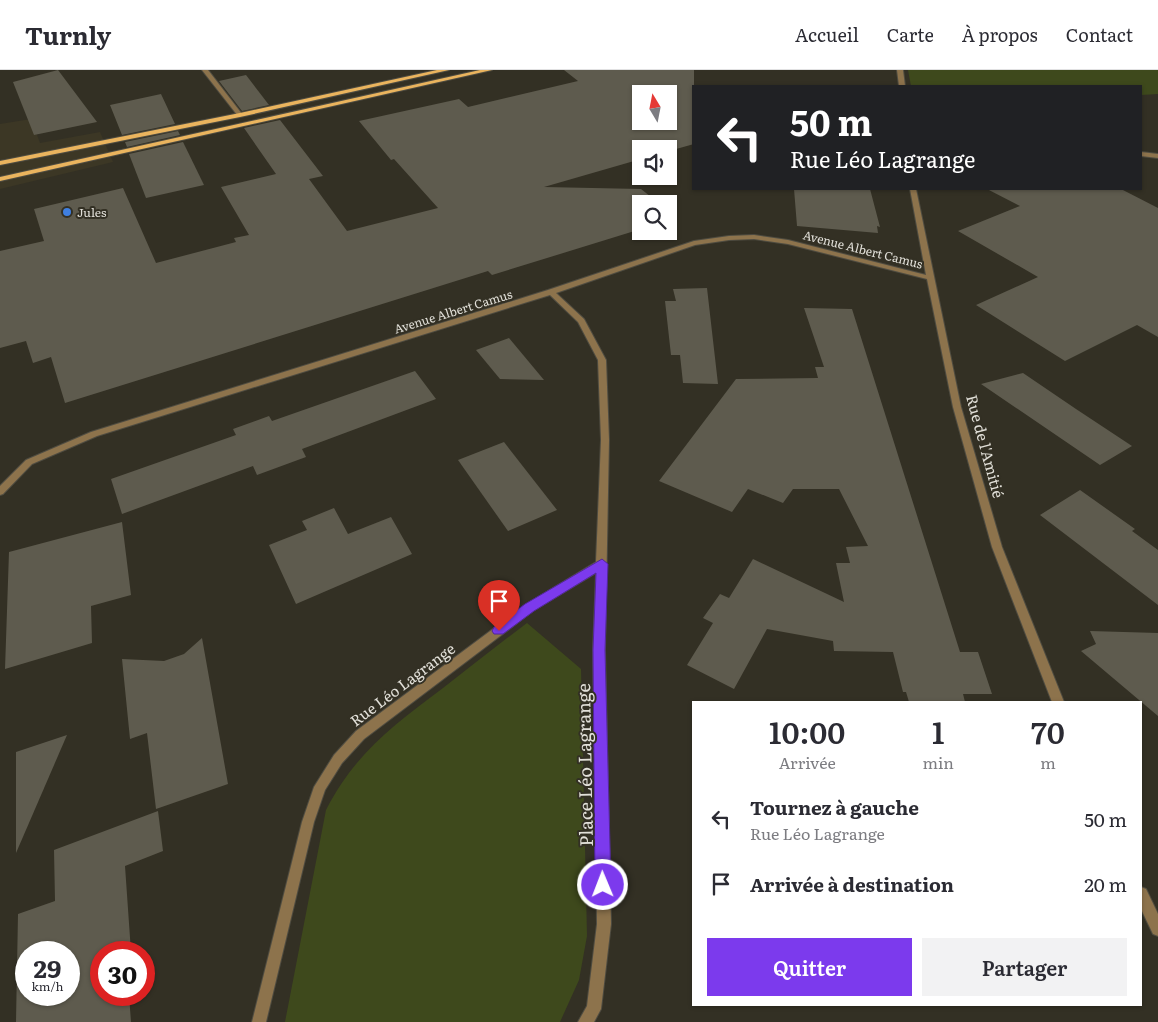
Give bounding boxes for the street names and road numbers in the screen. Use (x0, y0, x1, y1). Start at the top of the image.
street label: Avenue Albert Camus (801, 225, 925, 273)
street label: Avenue Albert Camus (392, 284, 515, 338)
street label: Rue de l'Amitié (961, 392, 1011, 500)
street label: Rue Léo Lagrange (345, 637, 460, 731)
street label: Place Léo Lagrange (569, 683, 599, 847)

